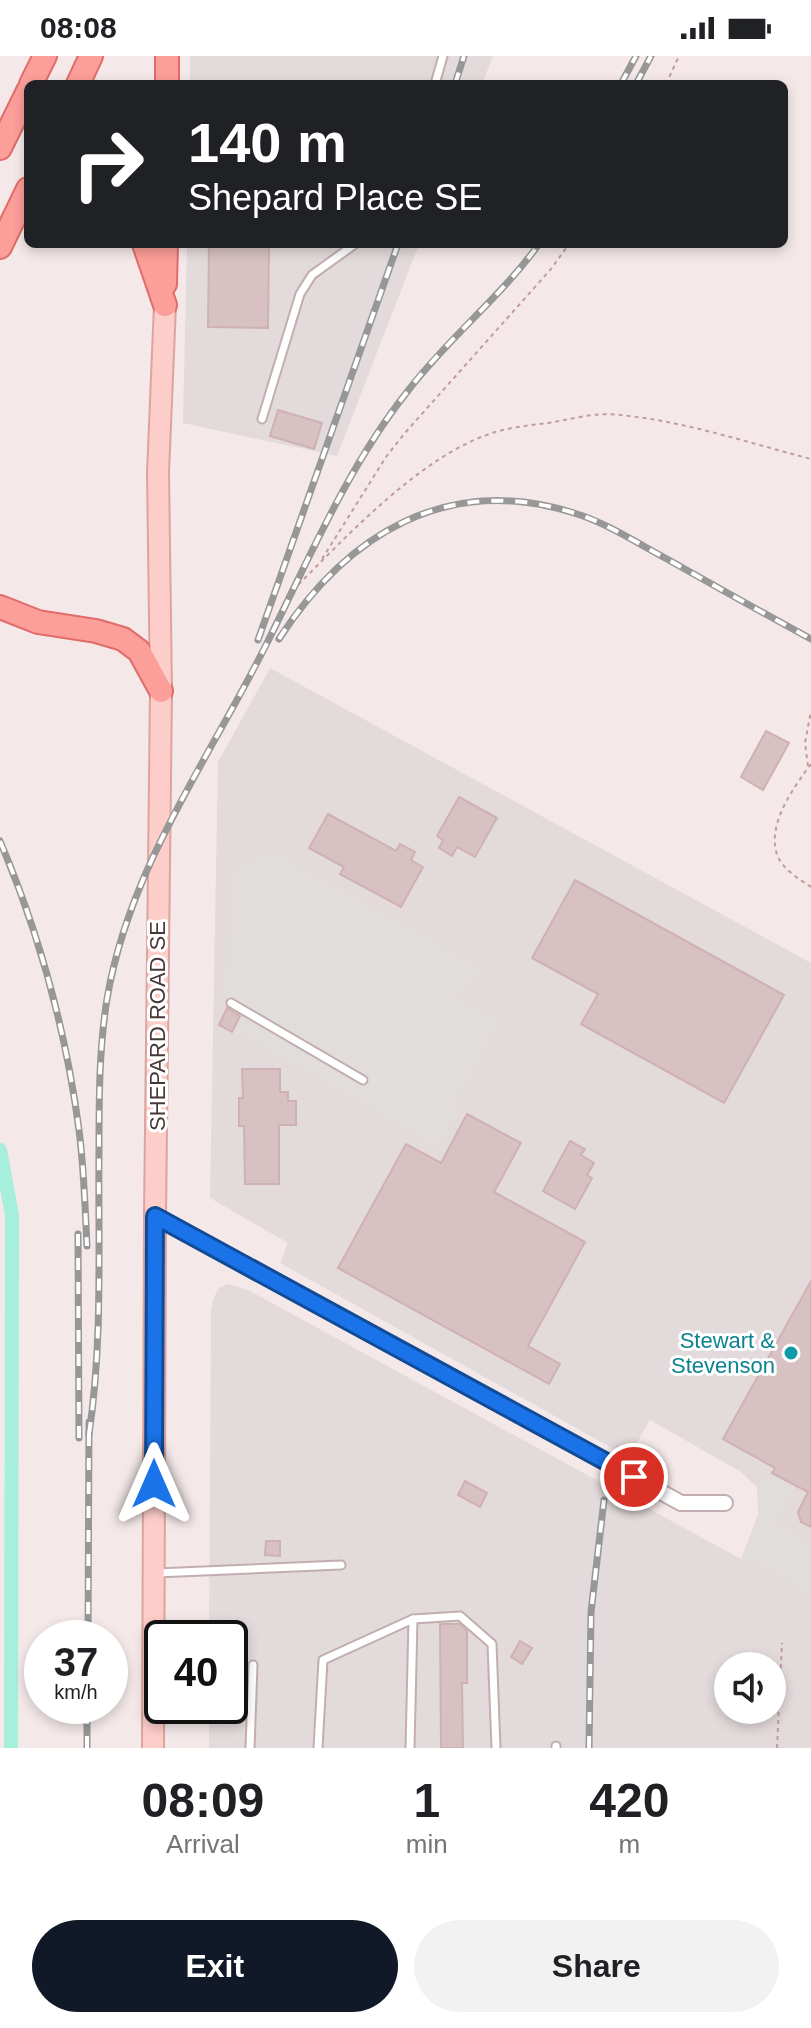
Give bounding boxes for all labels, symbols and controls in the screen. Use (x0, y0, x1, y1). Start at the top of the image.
text: 08:08 (40, 11, 117, 44)
text: 140 m (188, 111, 347, 174)
icon: right (56, 112, 160, 216)
text: Shepard Place SE (188, 177, 482, 218)
street label: SHEPARD ROAD SE (145, 921, 170, 1131)
place label: Stewart & Stevenson (671, 1328, 775, 1378)
marker: Stewart & Stevenson (782, 1344, 800, 1362)
position arrow (112, 1442, 196, 1526)
pin (600, 1443, 668, 1511)
icon: arrive (612, 1455, 656, 1499)
speed limit sign: 40 (144, 1620, 248, 1724)
text: 37 (54, 1640, 98, 1684)
map controls (714, 1652, 786, 1724)
button: sound (714, 1652, 786, 1724)
text: km/h (54, 1681, 98, 1703)
text: 08:09 (142, 1774, 264, 1827)
text: 1 (413, 1774, 440, 1827)
text: 420 (589, 1774, 669, 1827)
text: Arrival (166, 1829, 240, 1859)
text: min (406, 1829, 448, 1859)
text: m (619, 1829, 640, 1859)
button: Exit (32, 1920, 398, 2012)
button: Share (414, 1920, 779, 2012)

